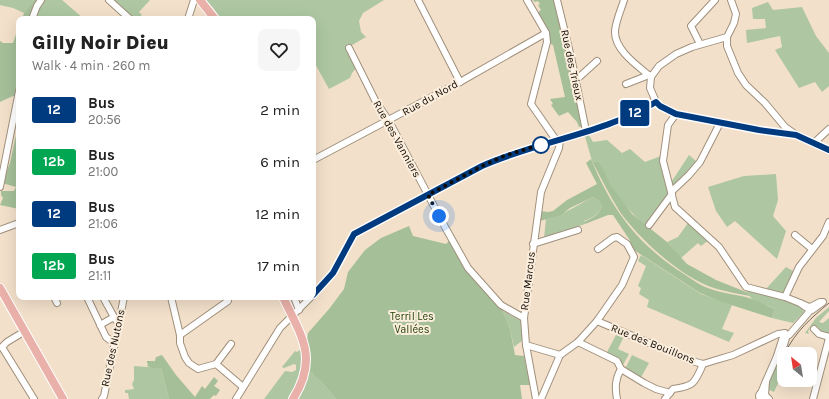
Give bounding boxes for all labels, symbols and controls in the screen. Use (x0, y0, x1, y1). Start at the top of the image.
street label: Rue des Trieux (558, 28, 586, 102)
button: heart (258, 29, 300, 71)
text: Gilly Noir Dieu (32, 32, 169, 54)
text: Walk · 4 min · 260 m (32, 58, 151, 73)
street label: Rue du Nord (400, 77, 460, 119)
text: Bus (88, 94, 115, 112)
street label: Rue des Vanniers (370, 98, 424, 180)
line badge: 12 (617, 100, 653, 126)
text: 12 (47, 101, 61, 118)
text: 2 min (260, 101, 300, 119)
text: 12 (628, 104, 642, 121)
text: 20:56 (88, 112, 121, 127)
unlabelled marker (532, 136, 550, 154)
text: Bus (88, 146, 115, 164)
text: 12b (43, 153, 65, 170)
text: 6 min (260, 153, 300, 171)
text: 21:00 (88, 164, 118, 179)
text: Bus (88, 198, 115, 216)
text: 12 (47, 205, 61, 222)
text: 12 min (255, 205, 300, 223)
your location (429, 206, 449, 226)
text: 21:06 (88, 216, 118, 231)
text: Bus (88, 250, 115, 268)
street label: Rue Marcus (518, 251, 538, 311)
text: 12b (43, 257, 65, 274)
text: 17 min (257, 257, 300, 275)
text: 21:11 (88, 268, 111, 283)
street label: Rue des Nutons (98, 308, 128, 388)
park label: Terril Les Vallées (390, 310, 434, 336)
street label: Rue des Bouillons (609, 321, 697, 367)
north arrow (777, 347, 817, 387)
map controls (777, 347, 817, 387)

